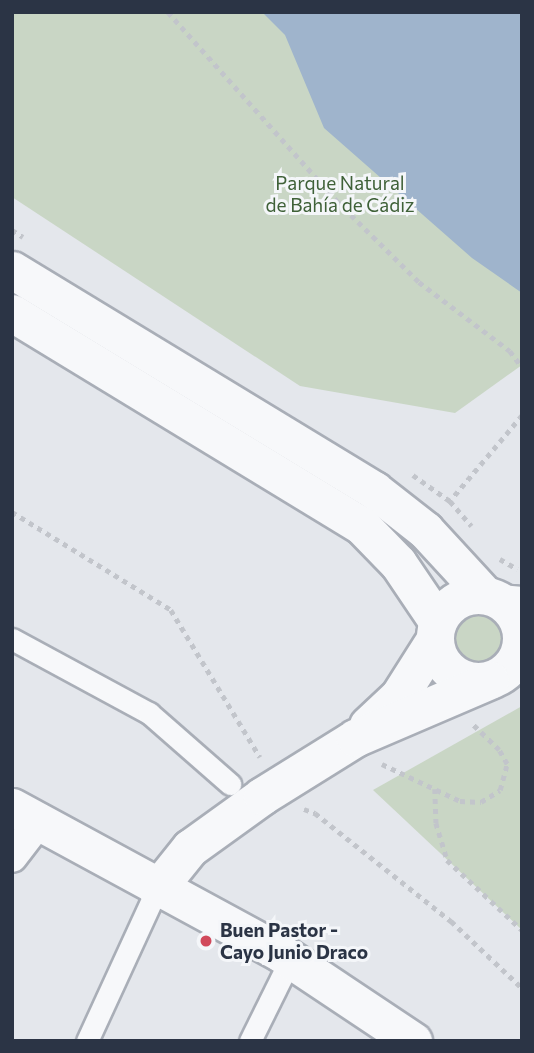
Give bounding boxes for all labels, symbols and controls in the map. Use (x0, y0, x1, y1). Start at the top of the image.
park label: Parque Natural de Bahía de Cádiz (266, 172, 414, 216)
place label: Buen Pastor - Cayo Junio Draco (220, 919, 368, 963)
marker: Buen Pastor - Cayo Junio Draco (198, 933, 214, 949)

